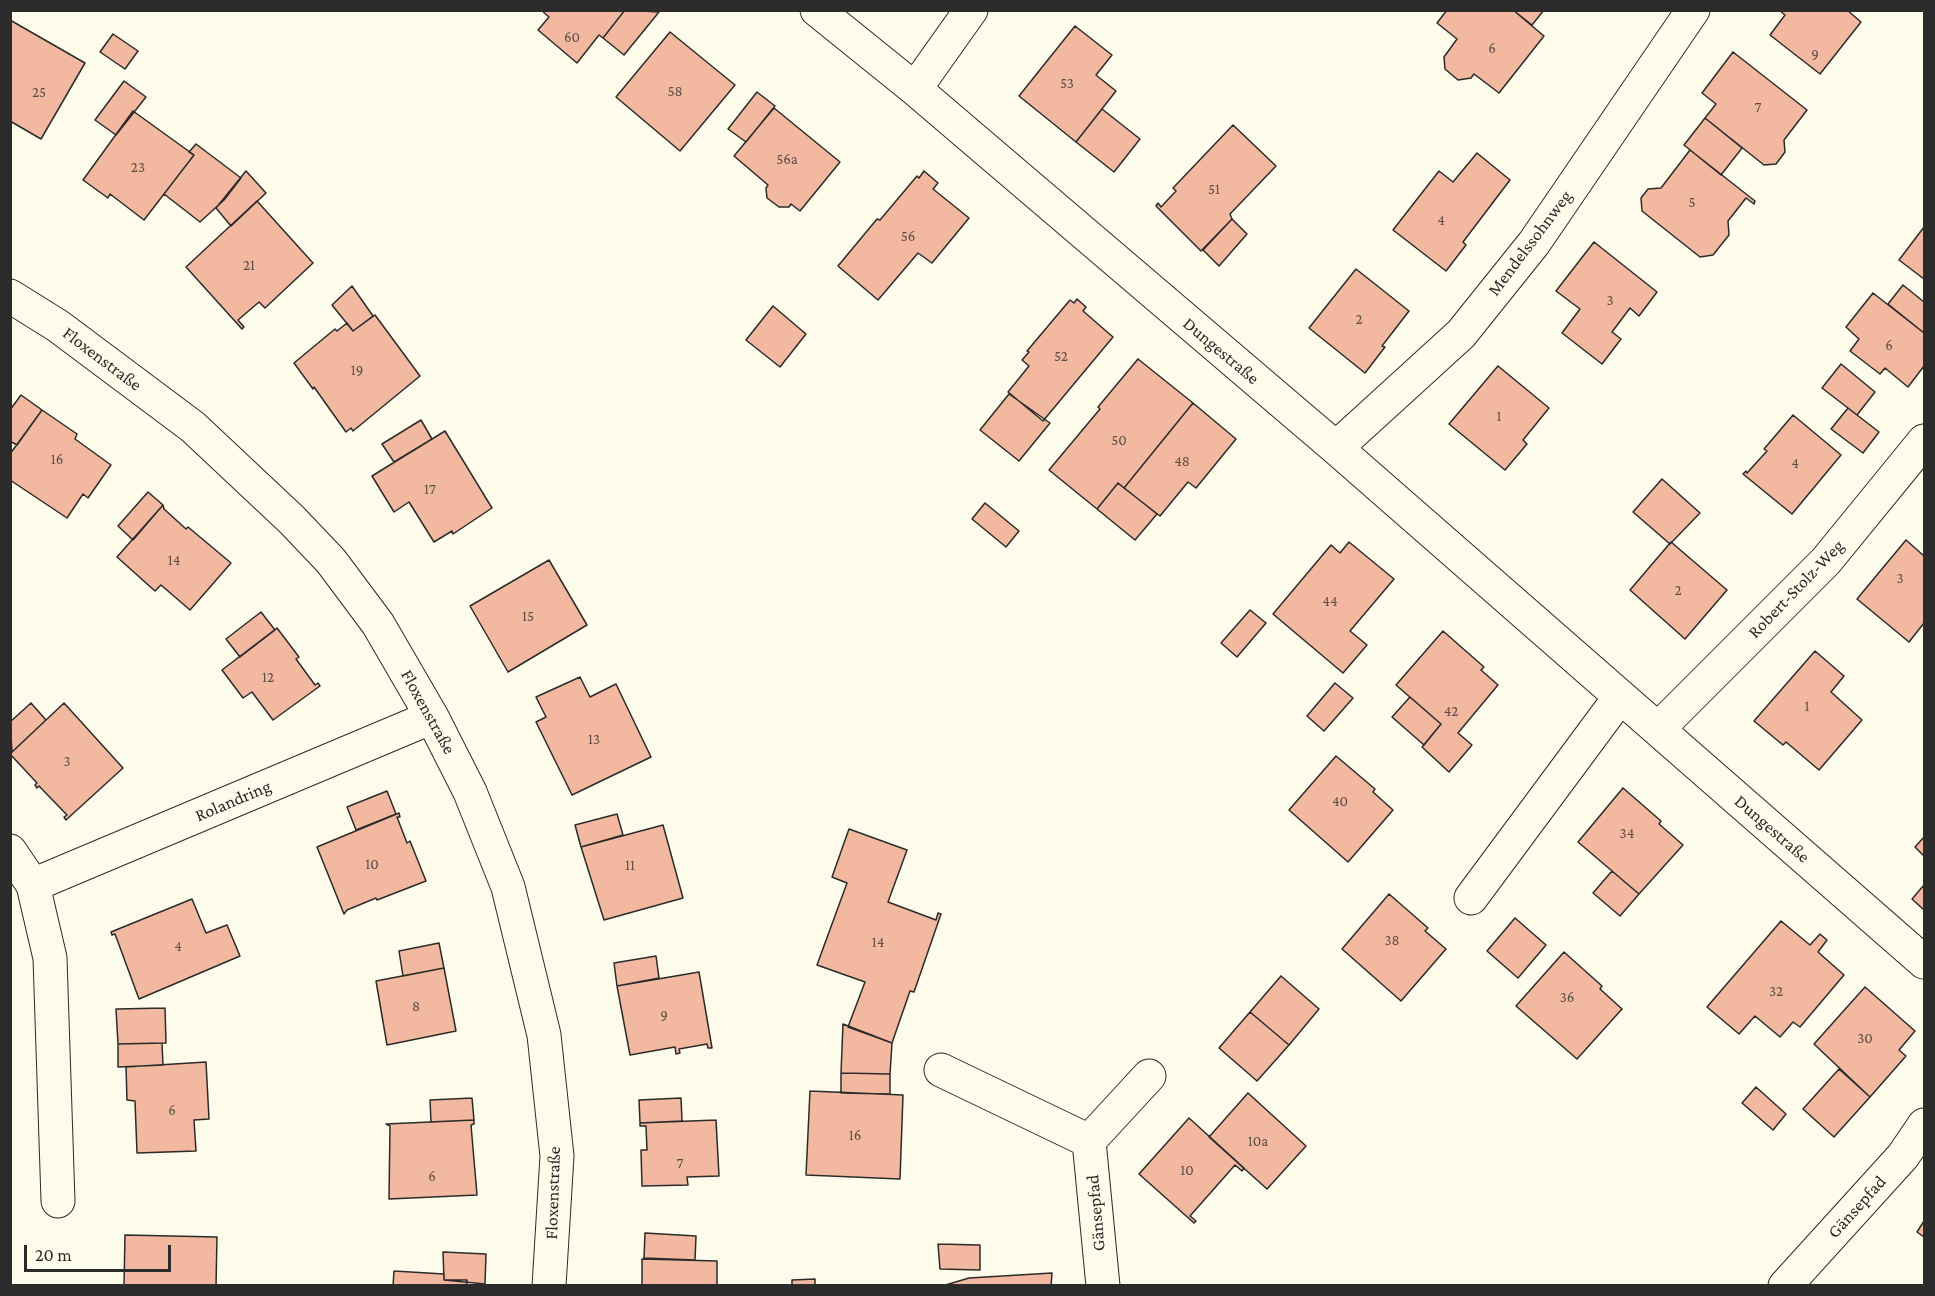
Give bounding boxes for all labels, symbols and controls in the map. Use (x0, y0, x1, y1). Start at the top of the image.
house number: 60 (564, 28, 580, 46)
house number: 6 (1488, 39, 1496, 57)
house number: 9 (1811, 45, 1819, 63)
house number: 53 (1060, 74, 1074, 92)
house number: 58 (667, 82, 683, 100)
house number: 25 (32, 83, 46, 101)
house number: 7 (1755, 98, 1761, 116)
house number: 56a (776, 150, 798, 168)
house number: 23 (131, 158, 145, 176)
house number: 51 (1208, 180, 1220, 198)
street label: Mendelssohnweg (1483, 186, 1577, 300)
house number: 5 (1688, 193, 1696, 211)
house number: 4 (1437, 211, 1445, 229)
house number: 56 (901, 227, 915, 245)
house number: 21 (243, 256, 255, 274)
house number: 3 (1606, 291, 1614, 309)
house number: 2 (1355, 310, 1363, 328)
street label: Dungestraße (1178, 313, 1264, 389)
street label: Floxenstraße (58, 322, 146, 396)
house number: 6 (1885, 336, 1893, 354)
house number: 52 (1054, 347, 1068, 365)
house number: 19 (351, 361, 363, 379)
house number: 1 (1497, 407, 1501, 425)
house number: 50 (1111, 431, 1127, 449)
house number: 16 (51, 450, 63, 468)
house number: 48 (1174, 452, 1190, 470)
house number: 4 (1791, 454, 1799, 472)
house number: 17 (424, 480, 436, 498)
street label: Robert-Stolz-Weg (1743, 535, 1849, 643)
house number: 14 (168, 551, 180, 569)
house number: 3 (1896, 569, 1904, 587)
house number: 2 (1674, 581, 1682, 599)
house number: 44 (1322, 592, 1338, 610)
house number: 15 (522, 607, 534, 625)
street label: Floxenstraße (396, 666, 460, 758)
house number: 12 (262, 668, 274, 686)
house number: 1 (1805, 697, 1809, 715)
house number: 42 (1444, 702, 1458, 720)
house number: 13 (588, 730, 600, 748)
house number: 3 (63, 752, 71, 770)
street label: Rolandring (192, 775, 274, 827)
street label: Dungestraße (1730, 790, 1814, 868)
house number: 40 (1332, 792, 1348, 810)
house number: 34 (1620, 824, 1634, 842)
house number: 10 (365, 855, 379, 873)
house number: 11 (625, 856, 635, 874)
house number: 38 (1384, 931, 1400, 949)
house number: 14 (872, 933, 884, 951)
house number: 4 (174, 937, 182, 955)
house number: 32 (1769, 982, 1783, 1000)
house number: 36 (1560, 988, 1574, 1006)
house number: 8 (412, 997, 420, 1015)
house number: 9 (660, 1006, 668, 1024)
house number: 30 (1857, 1029, 1873, 1047)
house number: 6 (168, 1101, 176, 1119)
house number: 16 (849, 1126, 861, 1144)
house number: 10a (1248, 1132, 1268, 1150)
street label: Floxenstraße (541, 1146, 565, 1240)
house number: 7 (677, 1154, 683, 1172)
house number: 10 (1180, 1161, 1194, 1179)
house number: 6 (428, 1167, 436, 1185)
street label: Gänsepfad (1823, 1171, 1891, 1243)
street label: Gänsepfad (1082, 1174, 1110, 1252)
scale bar (27, 1233, 174, 1271)
text: 20 m (35, 1245, 72, 1265)

